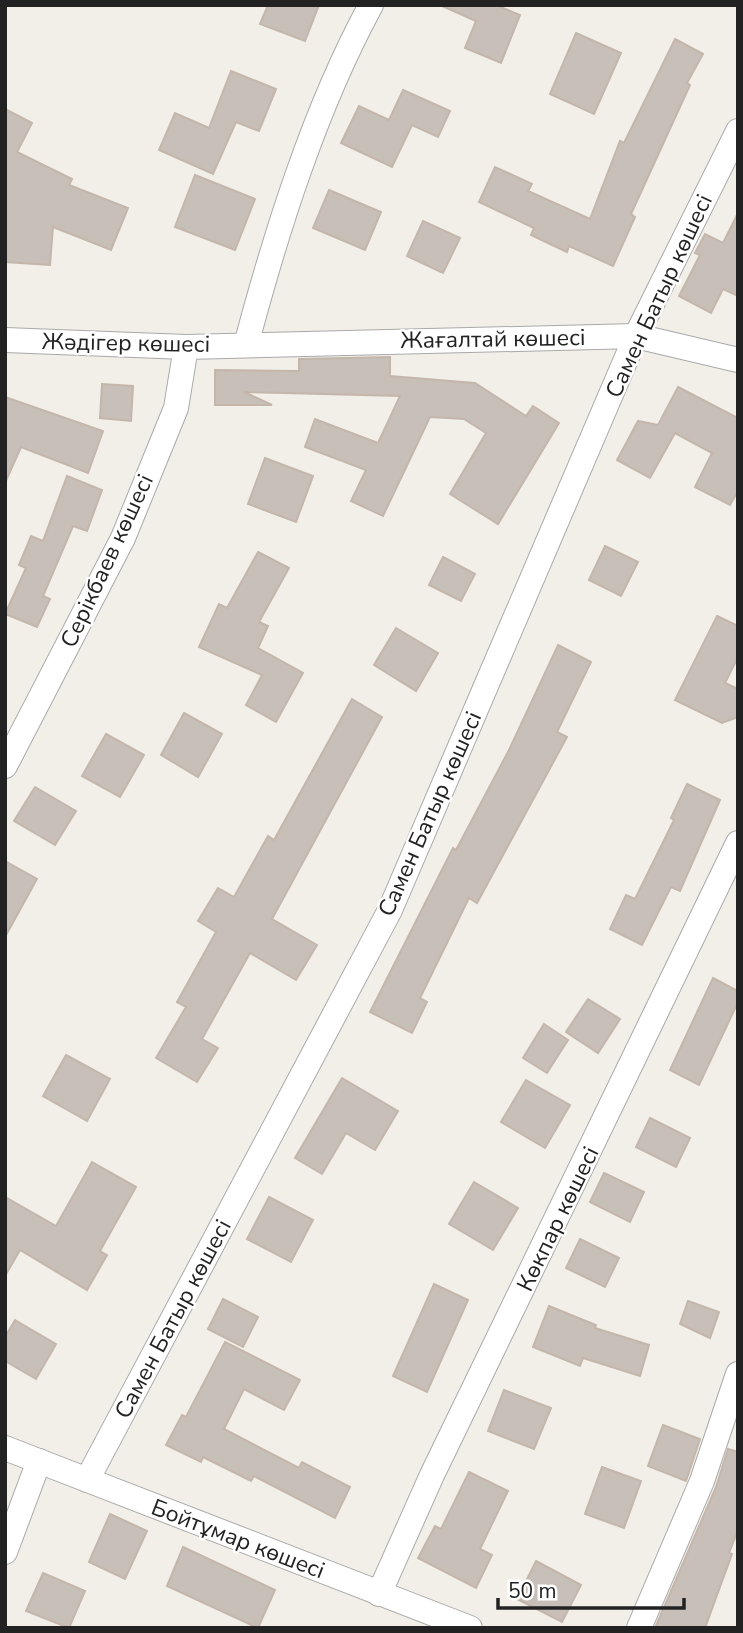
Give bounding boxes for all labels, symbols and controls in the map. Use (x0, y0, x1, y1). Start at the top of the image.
street label: Самен Батыр көшесі (598, 189, 720, 403)
street label: Жағалтай көшесі (400, 322, 586, 356)
street label: Жәдігер көшесі (42, 326, 210, 360)
street label: Серікбаев көшесі (53, 469, 161, 653)
street label: Самен Батыр көшесі (371, 707, 489, 921)
street label: Көкпар көшесі (510, 1141, 606, 1297)
street label: Самен Батыр көшесі (107, 1214, 239, 1424)
street label: Бойтұмар көшесі (147, 1492, 329, 1586)
scale bar (498, 1566, 684, 1610)
text: 50 m (508, 1577, 557, 1605)

